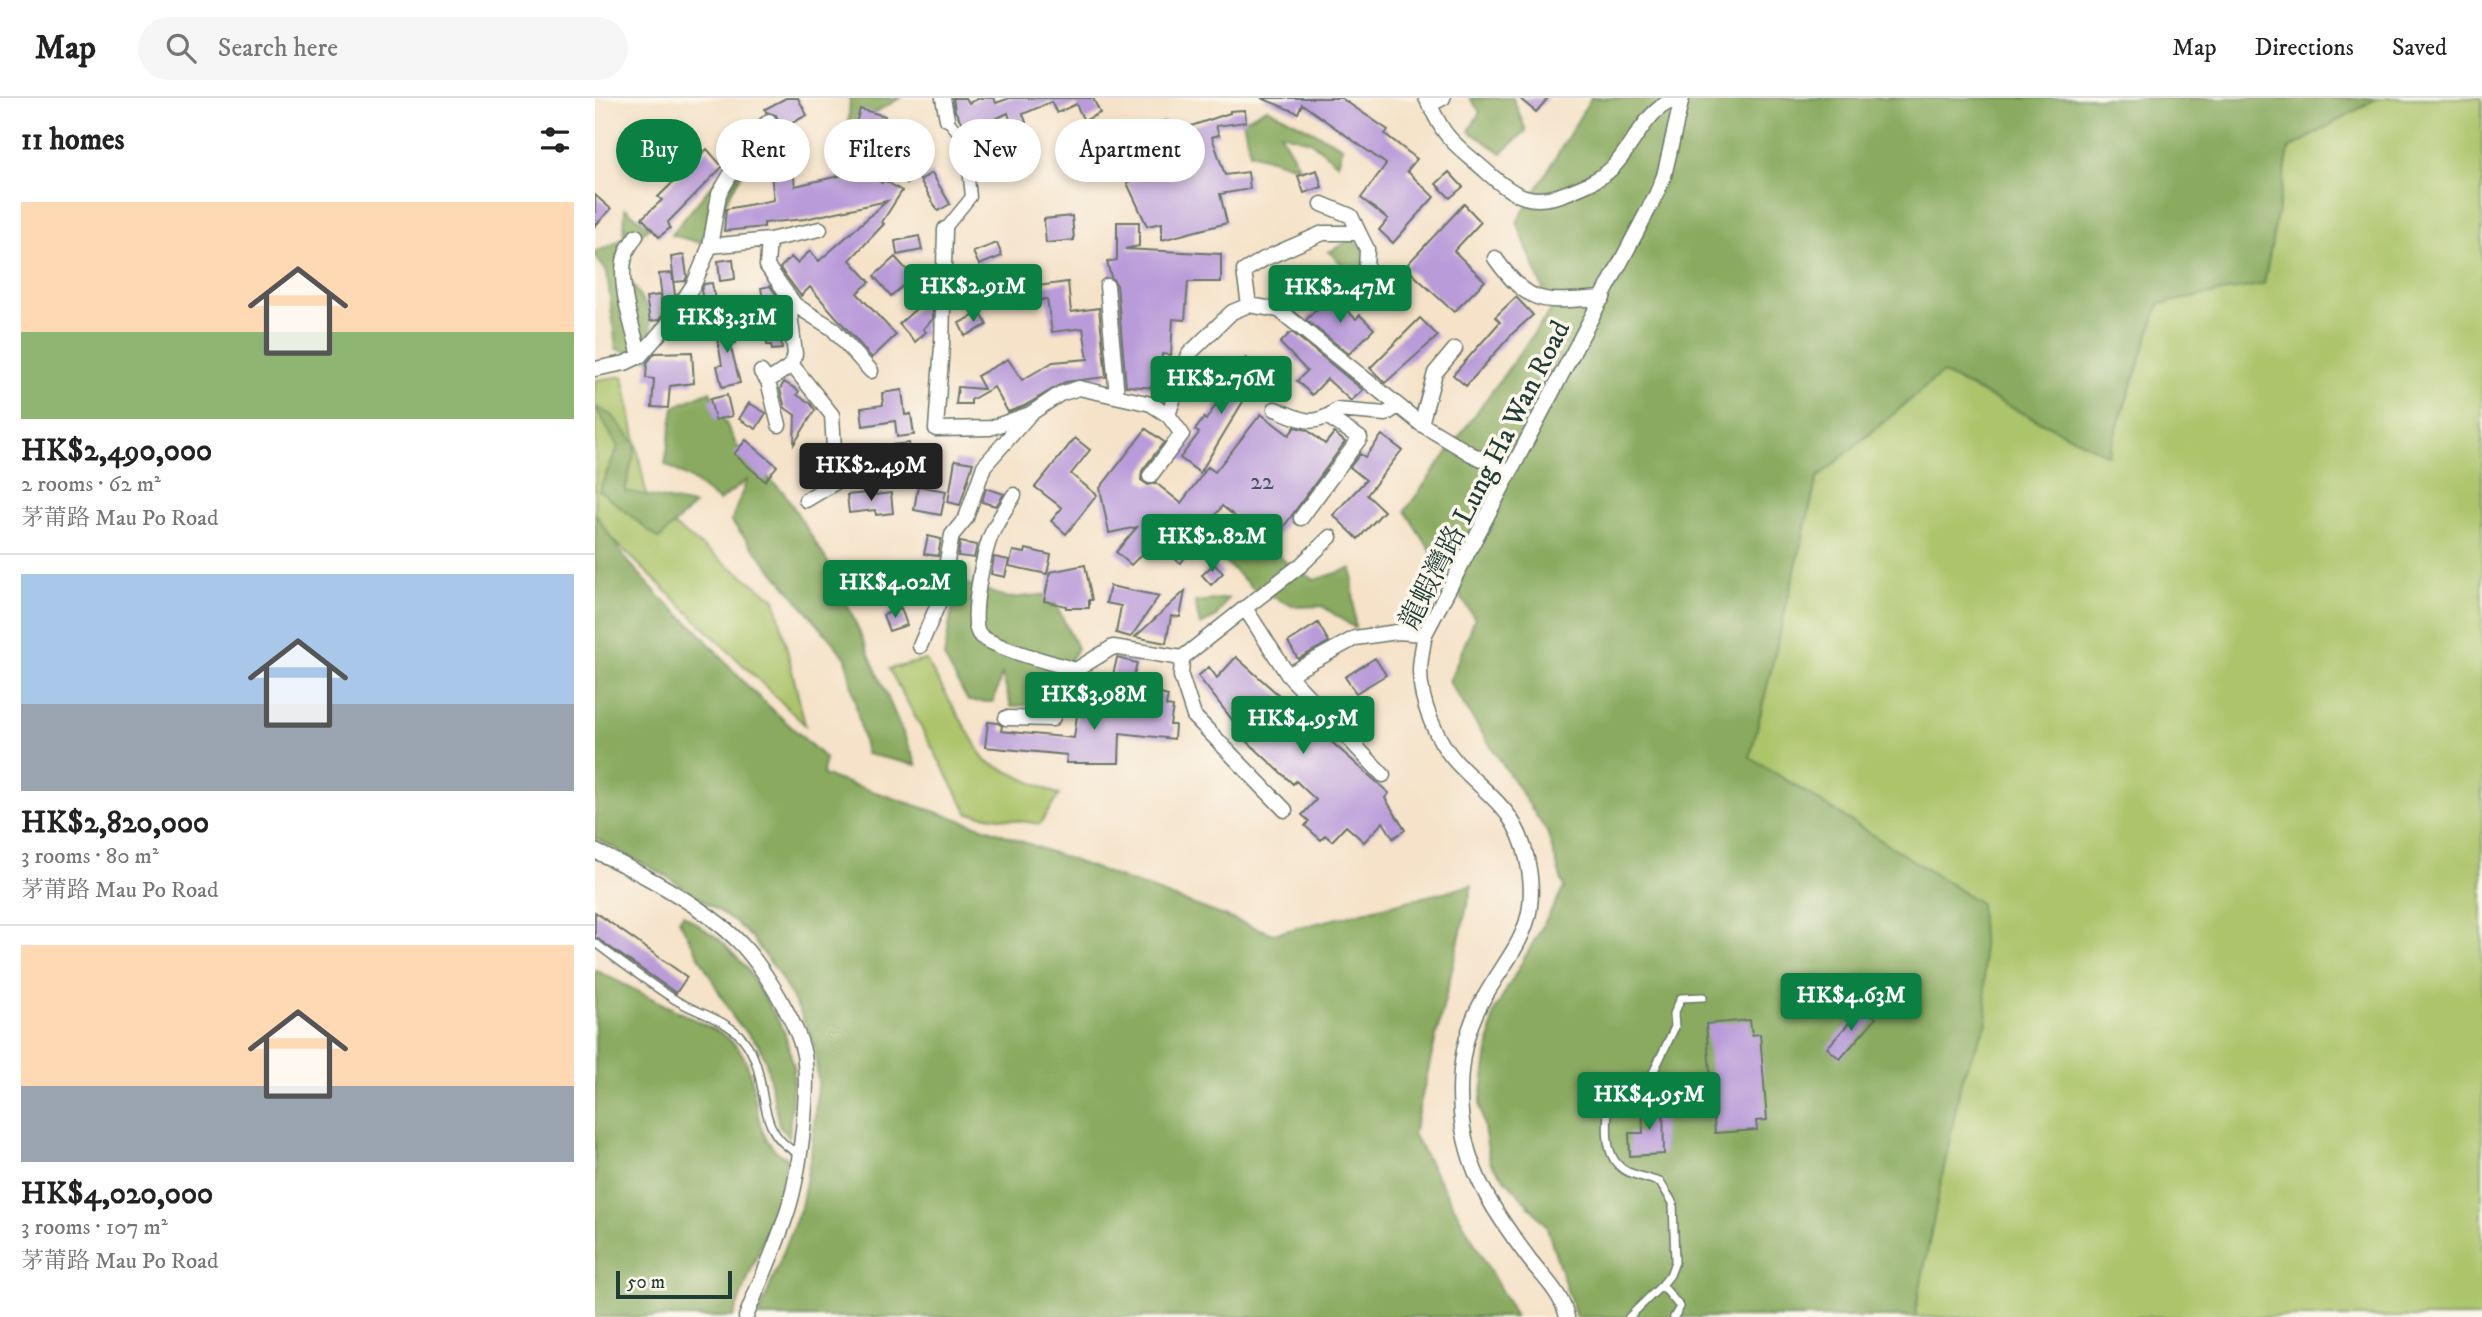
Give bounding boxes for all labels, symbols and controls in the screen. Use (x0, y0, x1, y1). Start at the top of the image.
search box (138, 17, 628, 80)
text: Map (35, 28, 96, 69)
icon: search (162, 29, 200, 67)
text: Search here (218, 32, 338, 65)
text: Map (2172, 33, 2217, 63)
text: Directions (2255, 33, 2354, 63)
text: Saved (2392, 33, 2447, 63)
chip: Buy (616, 119, 702, 182)
chip: Rent (716, 119, 810, 182)
chip: Filters (824, 119, 935, 182)
chip: New (949, 119, 1041, 182)
chip: Apartment (1055, 119, 1205, 182)
icon: filters (536, 121, 574, 159)
text: 11 homes (21, 122, 125, 159)
icon: home (235, 248, 361, 374)
pin: HK$2.91M (901, 264, 1045, 324)
pin: HK$2.47M (1268, 266, 1412, 325)
text: HK$2.91M (920, 272, 1026, 301)
text: HK$2.47M (1285, 273, 1395, 302)
pin: HK$3.31M (655, 296, 799, 355)
text: HK$3.31M (677, 303, 777, 332)
street label: 龍蝦灣路 Lung Ha Wan Road (1392, 315, 1578, 635)
pin: HK$2.76M (1149, 356, 1293, 416)
text: HK$2.76M (1167, 364, 1275, 393)
text: HK$2,490,000 (21, 433, 212, 470)
pin: HK$2.49M (799, 444, 943, 503)
text: HK$2.49M (815, 451, 927, 480)
house number: 22 (1250, 467, 1274, 497)
text: 2 rooms · 62 m² (21, 470, 161, 499)
text: 茅莆路 Mau Po Road (21, 504, 218, 533)
pin: HK$2.82M (1140, 514, 1284, 574)
text: HK$2.82M (1158, 522, 1266, 551)
pin: HK$4.02M (823, 560, 967, 620)
text: HK$4.02M (839, 568, 951, 597)
icon: home (235, 620, 361, 746)
pin: HK$3.98M (1022, 672, 1166, 732)
text: HK$3.98M (1041, 680, 1147, 709)
pin: HK$4.95M (1231, 696, 1375, 756)
text: HK$4.95M (1247, 704, 1359, 733)
text: HK$2,820,000 (21, 805, 209, 842)
text: 3 rooms · 80 m² (21, 842, 159, 871)
text: 茅莆路 Mau Po Road (21, 876, 218, 905)
pin: HK$4.63M (1779, 974, 1923, 1033)
text: HK$4.63M (1797, 981, 1905, 1010)
icon: home (235, 991, 361, 1117)
pin: HK$4.95M (1577, 1072, 1721, 1132)
text: HK$4.95M (1593, 1080, 1705, 1109)
text: HK$4,020,000 (21, 1176, 213, 1213)
text: 3 rooms · 107 m² (21, 1213, 168, 1242)
text: 茅莆路 Mau Po Road (21, 1247, 218, 1276)
scale bar (616, 1268, 731, 1300)
text: 50 m (627, 1271, 665, 1294)

